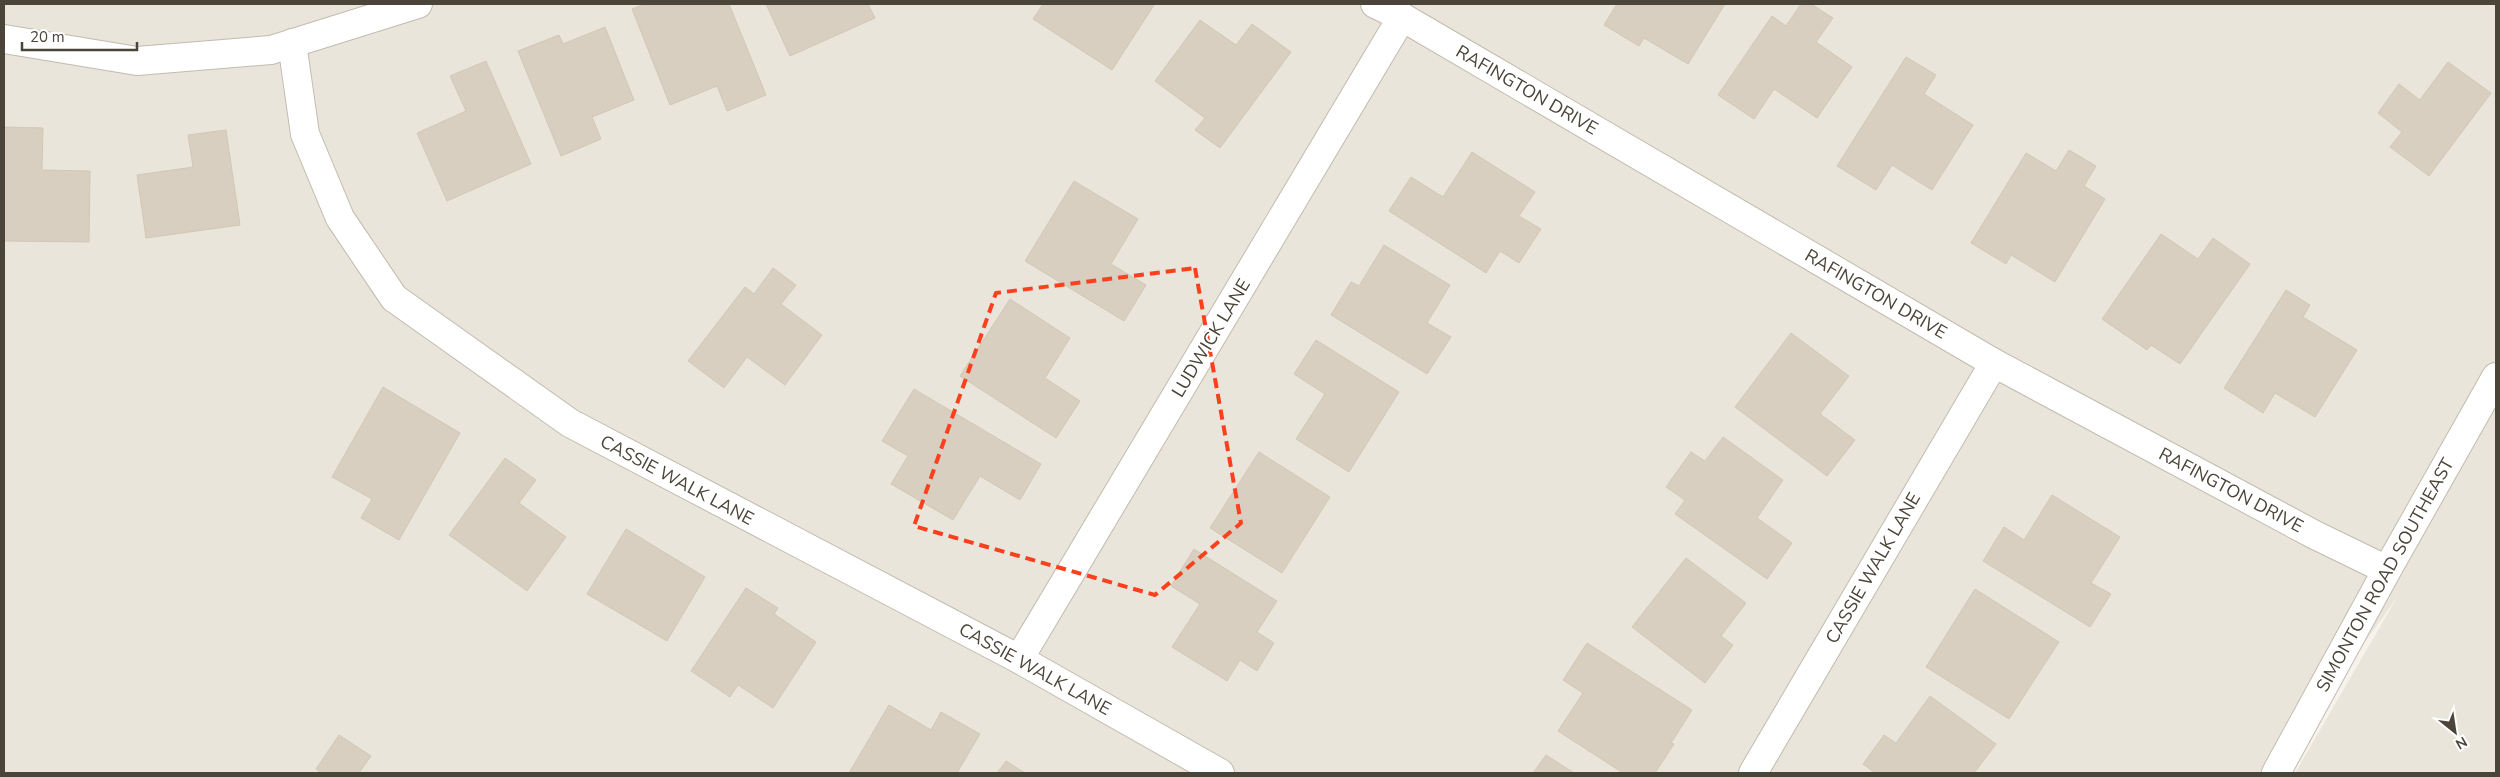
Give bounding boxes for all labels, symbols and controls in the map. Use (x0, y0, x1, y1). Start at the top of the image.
scale bar (22, 20, 138, 52)
text: 20 m (30, 27, 65, 47)
street label: RAFINGTON DRIVE (1452, 40, 1602, 140)
street label: RAFINGTON DRIVE (1801, 244, 1951, 344)
street label: LUDWICK LANE (1166, 274, 1256, 402)
street label: CASSIE WALK LANE (596, 429, 758, 531)
street label: RAFINGTON DRIVE (2155, 442, 2307, 538)
street label: SIMONTON ROAD SOUTHEAST (2311, 454, 2460, 696)
street label: CASSIE WALK LANE (1820, 488, 1926, 648)
street label: CASSIE WALK LANE (955, 617, 1115, 721)
north arrow (2430, 707, 2480, 757)
text: N (2452, 732, 2471, 754)

